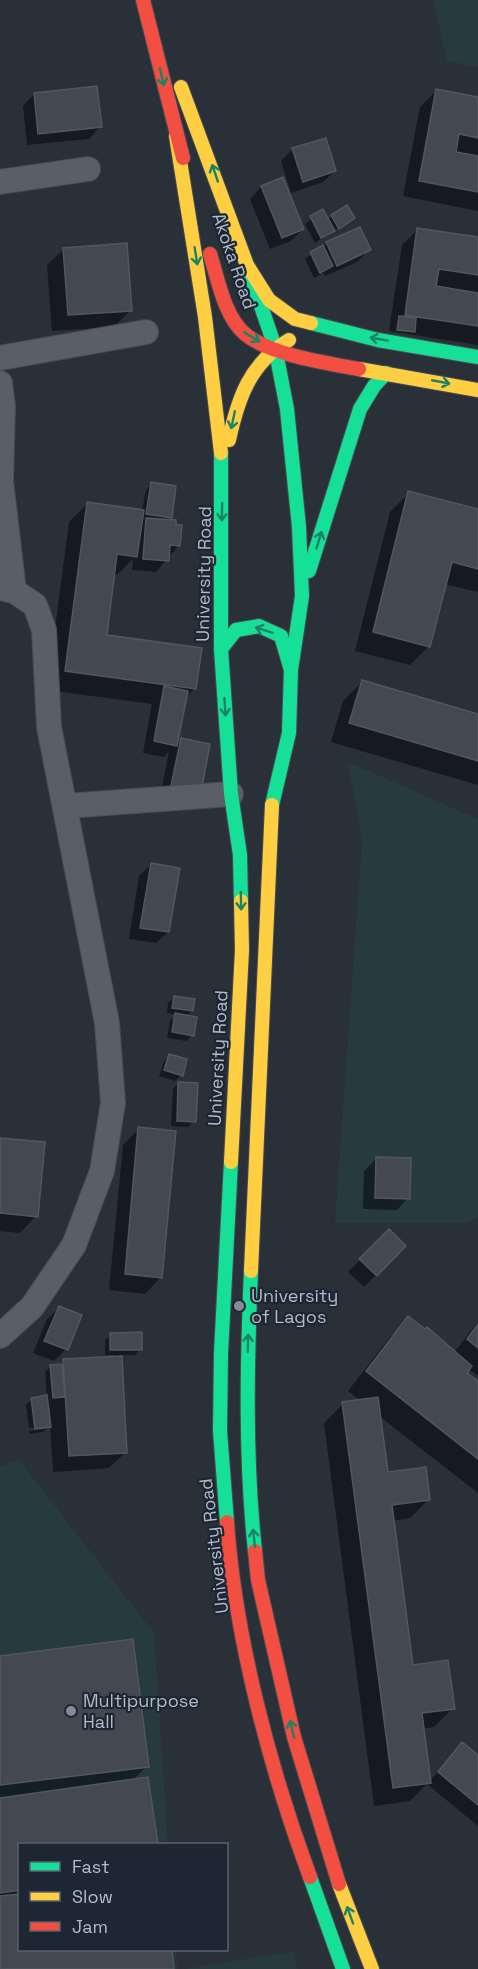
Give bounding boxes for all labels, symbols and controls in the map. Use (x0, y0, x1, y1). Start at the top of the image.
one-way arrow (156, 67, 168, 86)
one-way arrow (208, 164, 219, 183)
street label: Akoka Road (207, 210, 262, 312)
one-way arrow (190, 246, 201, 266)
one-way arrow (243, 331, 260, 343)
one-way arrow (370, 333, 389, 344)
one-way arrow (431, 377, 450, 388)
one-way arrow (227, 410, 239, 429)
one-way arrow (217, 502, 228, 522)
street label: University Road (191, 506, 216, 642)
one-way arrow (314, 531, 325, 550)
one-way arrow (255, 623, 274, 634)
one-way arrow (220, 697, 231, 717)
one-way arrow (235, 891, 246, 911)
street label: University Road (202, 989, 233, 1126)
place label: University of Lagos (251, 1284, 338, 1328)
marker: University of Lagos (232, 1299, 246, 1313)
one-way arrow (242, 1333, 254, 1353)
street label: University Road (194, 1477, 233, 1615)
one-way arrow (248, 1528, 259, 1548)
place label: Multipurpose Hall (83, 1689, 199, 1733)
marker: Multipurpose Hall (64, 1704, 78, 1718)
one-way arrow (286, 1719, 297, 1738)
legend (18, 1843, 228, 1951)
text: Fast (72, 1855, 109, 1878)
text: Slow (72, 1885, 113, 1908)
one-way arrow (344, 1906, 355, 1925)
text: Jam (72, 1915, 108, 1938)

